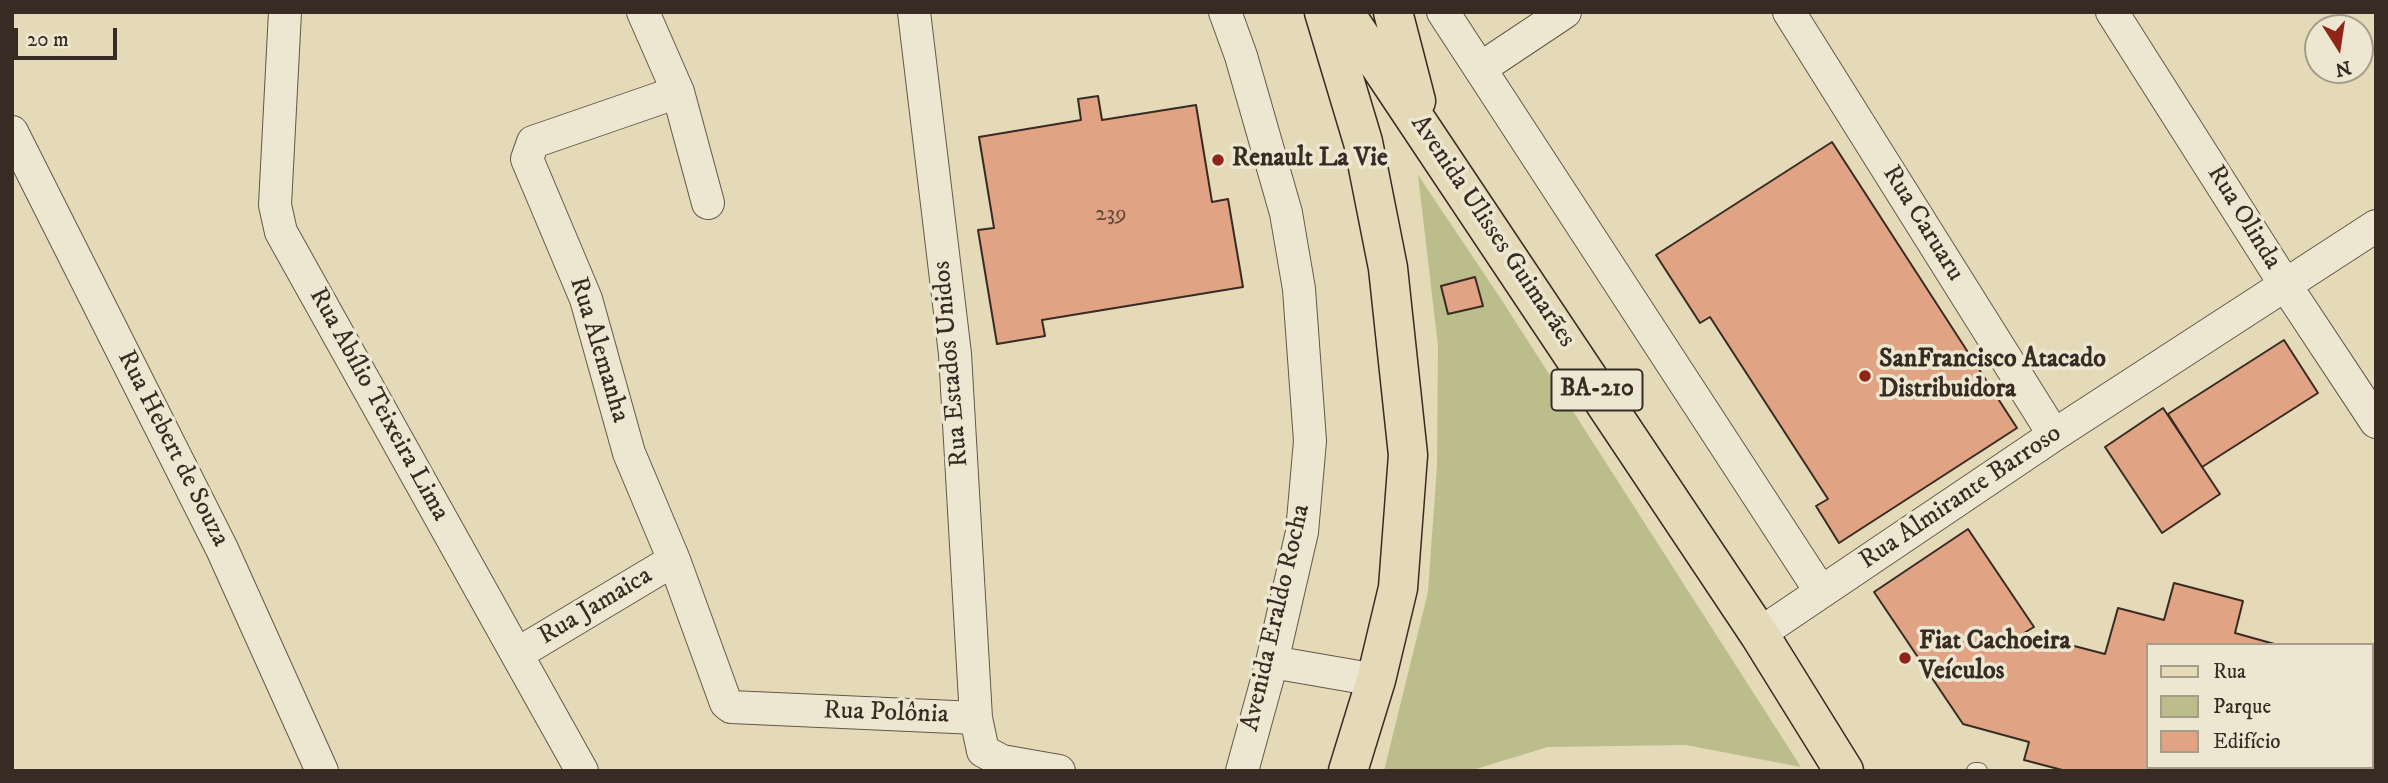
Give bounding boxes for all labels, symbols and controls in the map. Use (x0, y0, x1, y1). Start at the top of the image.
scale bar (18, 14, 121, 58)
north arrow (2304, 14, 2374, 84)
text: 20 m (27, 27, 69, 53)
text: N (2333, 55, 2353, 81)
street label: Avenida Ulisses Guimarães (1403, 110, 1581, 354)
place label: Renault La Vie (1232, 144, 1388, 176)
marker: Renault La Vie (1210, 152, 1226, 168)
street label: Rua Caruaru (1874, 160, 1970, 288)
street label: Rua Olinda (2199, 160, 2287, 276)
house number: 239 (1095, 201, 1127, 229)
street label: Rua Estados Unidos (927, 260, 977, 468)
street label: Rua Alemanha (561, 274, 635, 426)
street label: Rua Abílio Teixeira Lima (301, 283, 455, 527)
place label: SanFrancisco Atacado Distribuidora (1879, 345, 2106, 406)
street label: Rua Hebert de Souza (109, 346, 235, 552)
marker: SanFrancisco Atacado Distribuidora (1857, 368, 1873, 384)
road number: BA-210 (1552, 370, 1642, 410)
street label: Rua Almirante Barroso (1854, 419, 2068, 577)
street label: Avenida Eraldo Rocha (1236, 502, 1318, 734)
street label: Rua Jamaica (534, 561, 658, 653)
place label: Fiat Cachoeira Veículos (1919, 627, 2070, 688)
legend (2146, 643, 2374, 769)
marker: Fiat Cachoeira Veículos (1897, 650, 1913, 666)
text: Rua (2213, 659, 2246, 685)
text: Parque (2213, 694, 2271, 720)
street label: Rua Polônia (823, 696, 949, 732)
text: Edifício (2213, 729, 2281, 755)

